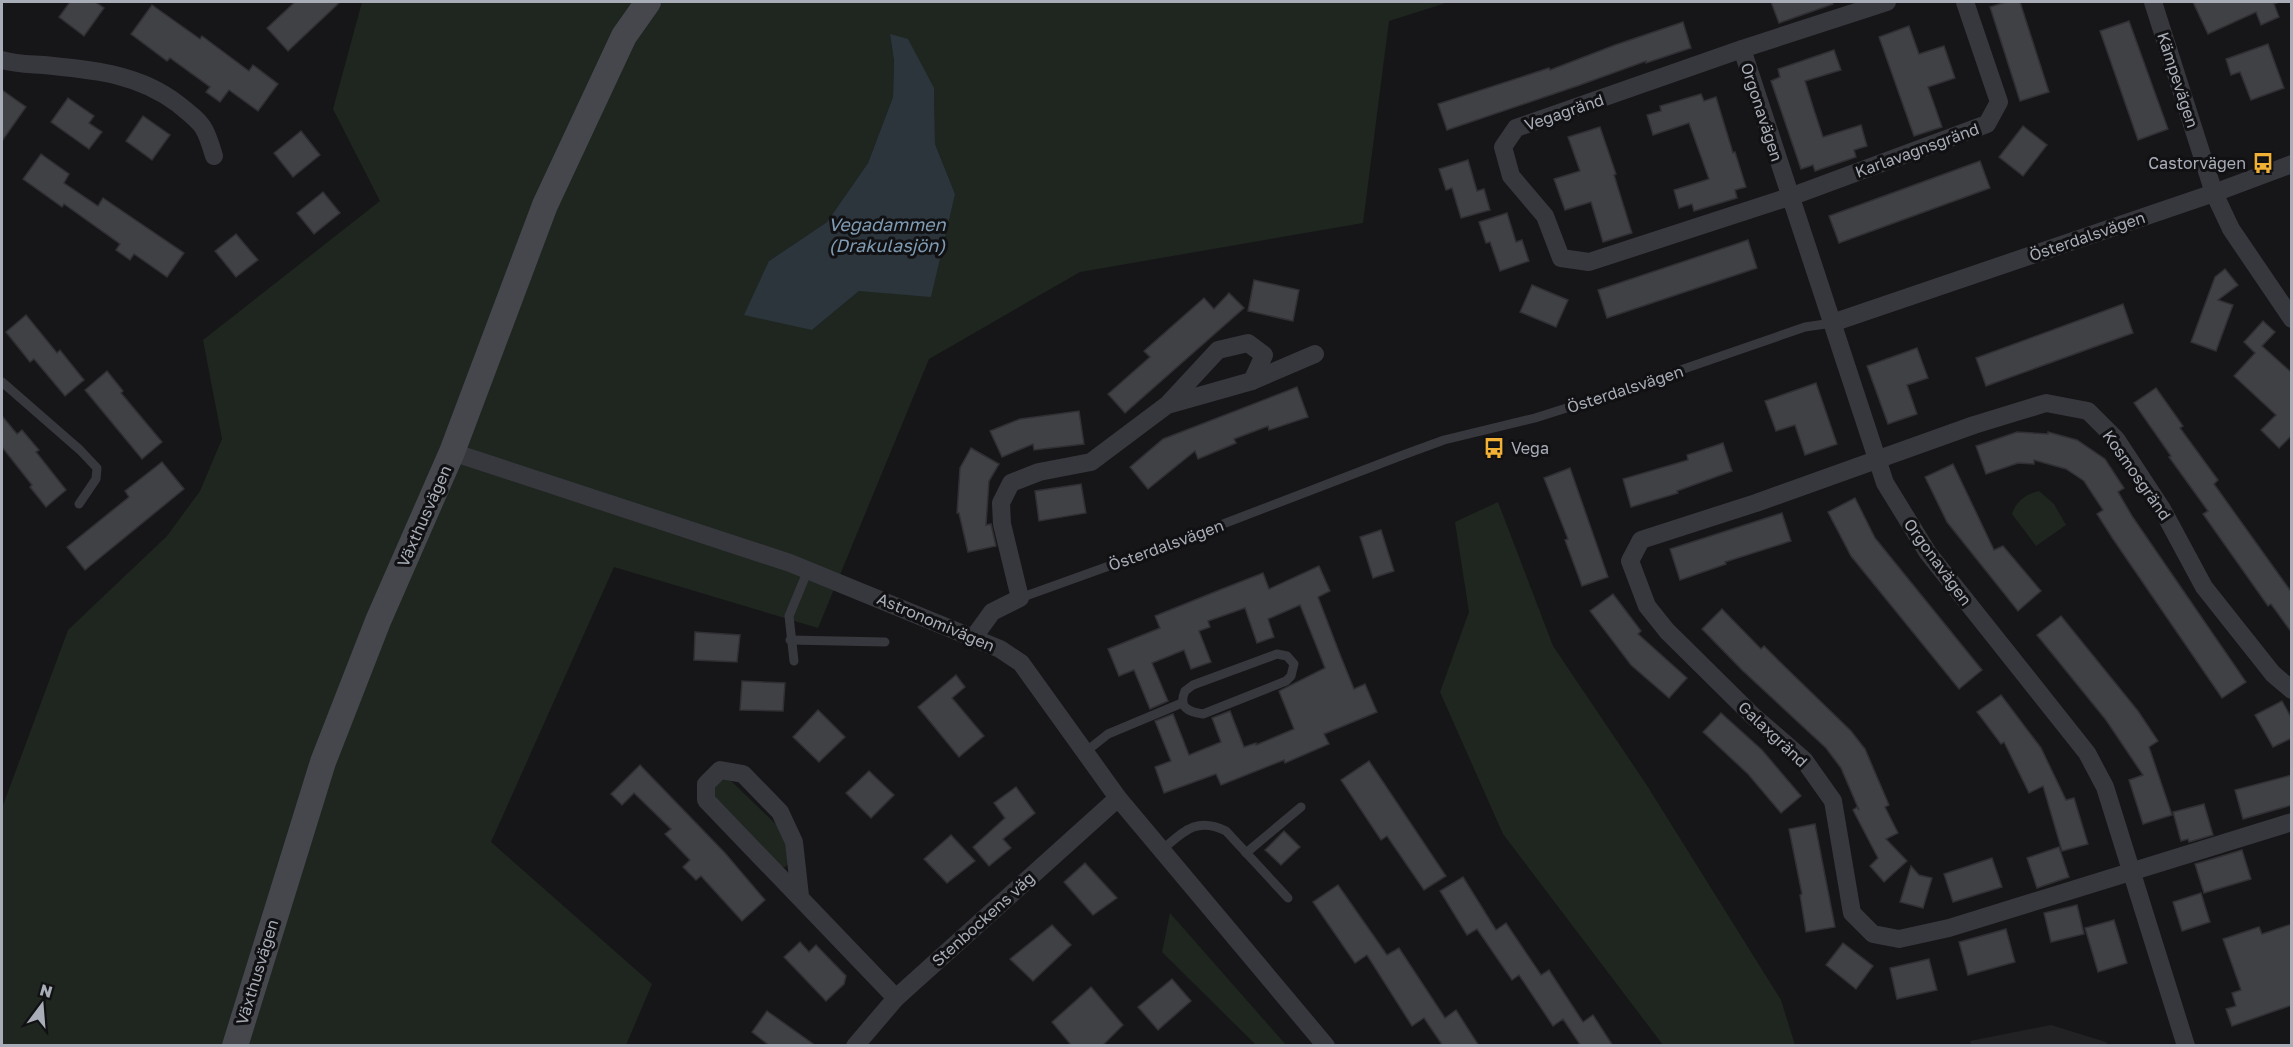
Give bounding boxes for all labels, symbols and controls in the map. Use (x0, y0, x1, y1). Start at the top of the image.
street label: Kämpevägen (2153, 30, 2203, 130)
street label: Orgonavägen (1737, 60, 1787, 164)
street label: Vegagränd (1522, 89, 1606, 135)
street label: Karlavagnsgränd (1852, 118, 1982, 182)
bus stop icon: Castorvägen (2251, 151, 2275, 175)
place label: Castorvägen (2148, 153, 2246, 173)
street label: Österdalsvägen (2026, 207, 2148, 265)
water label: Vegadammen (Drakulasjön) (828, 213, 947, 256)
street label: Österdalsvägen (1564, 361, 1686, 417)
street label: Kosmosgränd (2098, 426, 2176, 524)
bus stop icon: Vega (1482, 436, 1506, 460)
place label: Vega (1511, 438, 1549, 458)
street label: Växthusvägen (393, 462, 455, 570)
street label: Österdalsvägen (1106, 515, 1226, 575)
street label: Orgonavägen (1900, 515, 1976, 609)
street label: Astronomivägen (874, 588, 998, 656)
street label: Galaxgränd (1734, 697, 1812, 771)
street label: Stenbockens väg (927, 868, 1039, 970)
street label: Växthusvägen (231, 917, 283, 1027)
north arrow (12, 975, 72, 1035)
text: N (38, 979, 55, 1002)

